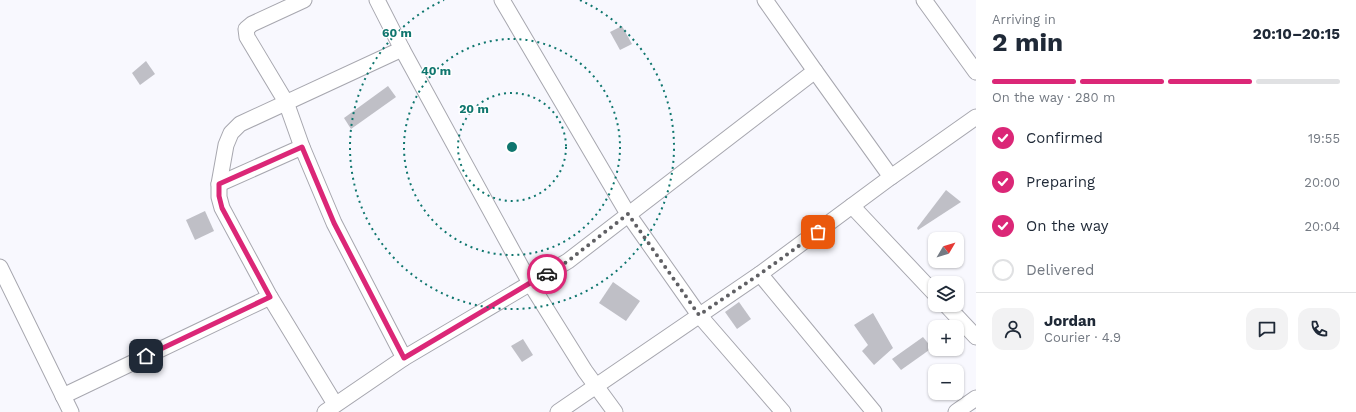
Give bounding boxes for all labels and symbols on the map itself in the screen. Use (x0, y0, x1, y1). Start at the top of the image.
text: 60 m (382, 26, 412, 40)
text: 40 m (421, 64, 451, 78)
text: 20 m (459, 102, 489, 116)
centre of rings (505, 140, 519, 154)
pin (801, 215, 835, 249)
north arrow (928, 232, 964, 268)
courier (527, 254, 567, 294)
pin (129, 339, 163, 373)

